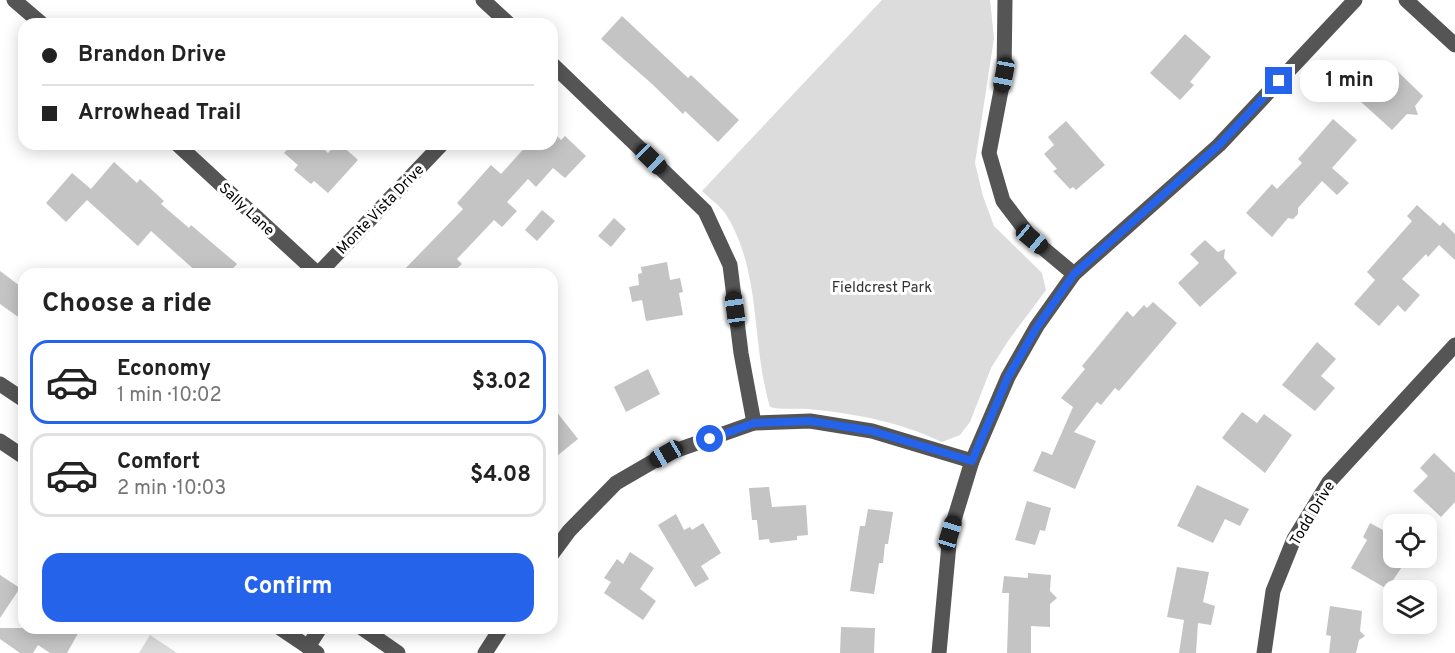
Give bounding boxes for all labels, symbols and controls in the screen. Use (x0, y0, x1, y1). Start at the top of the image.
text: Brandon Drive (78, 42, 226, 69)
car (992, 56, 1016, 94)
callout: 1 min (1300, 60, 1399, 102)
route end (1265, 67, 1292, 94)
text: 1 min (1325, 68, 1374, 94)
text: Arrowhead Trail (78, 100, 241, 127)
car (632, 140, 670, 178)
street label: Monte Vista Drive (333, 161, 429, 259)
street label: Sally Lane (214, 179, 278, 241)
car (1012, 221, 1052, 257)
park label: Fieldcrest Park (832, 279, 932, 298)
text: Choose a ride (42, 287, 212, 321)
car (724, 290, 746, 328)
icon: car (45, 355, 99, 409)
text: Economy (117, 356, 211, 383)
text: $3.02 (472, 369, 531, 396)
text: 1 min · 10:02 (117, 383, 222, 409)
route start (696, 425, 723, 452)
car (646, 437, 686, 471)
icon: car (45, 448, 99, 502)
text: Comfort (117, 449, 200, 476)
text: $4.08 (470, 462, 531, 489)
text: 2 min · 10:03 (117, 476, 226, 502)
street label: Todd Drive (1287, 478, 1340, 549)
car (936, 513, 964, 553)
map controls (1383, 514, 1437, 634)
button: locate (1383, 514, 1437, 568)
button: Confirm (42, 553, 534, 622)
button: layers (1383, 580, 1437, 634)

